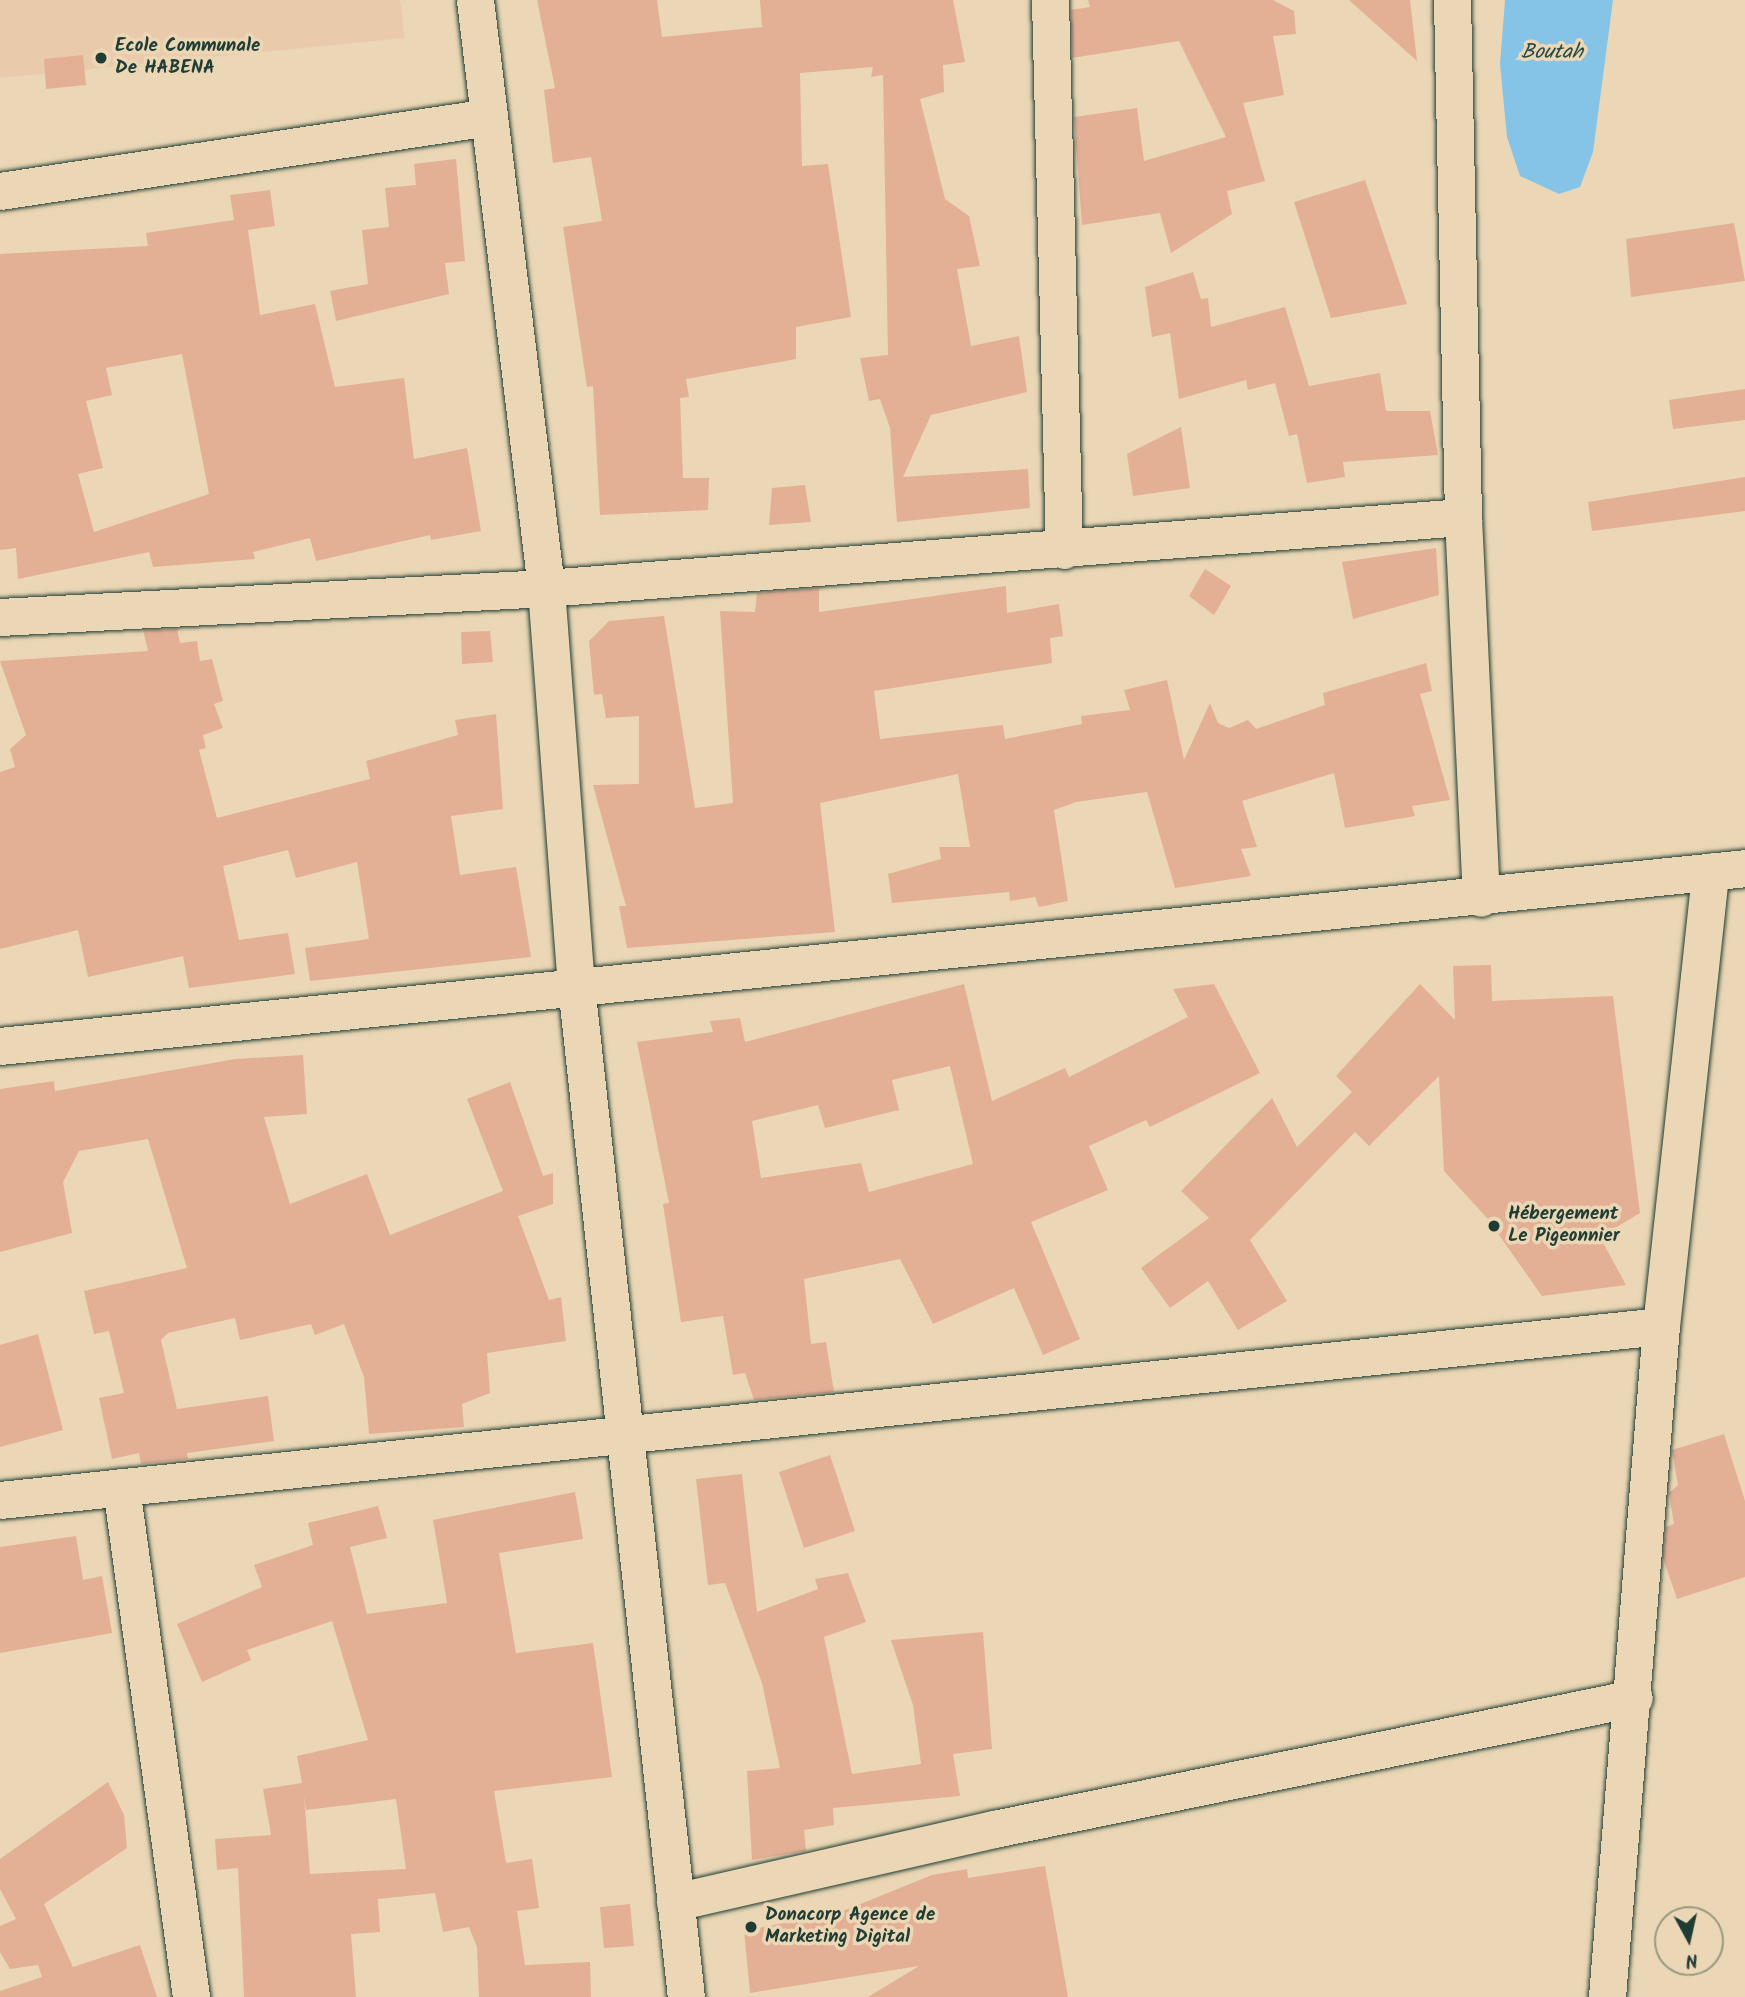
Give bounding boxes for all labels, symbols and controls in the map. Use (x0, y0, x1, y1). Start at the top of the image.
place label: Ecole Communale De HABENA (115, 36, 260, 80)
water label: Boutah (1521, 40, 1583, 66)
marker: Ecole Communale De HABENA (93, 50, 109, 66)
place label: Hébergement Le Pigeonnier (1508, 1204, 1620, 1248)
marker: Hébergement Le Pigeonnier (1486, 1218, 1502, 1234)
place label: Donacorp Agence de Marketing Digital (765, 1905, 935, 1949)
north arrow (1654, 1906, 1724, 1976)
marker: Donacorp Agence de Marketing Digital (743, 1919, 759, 1935)
text: N (1684, 1944, 1700, 1976)

